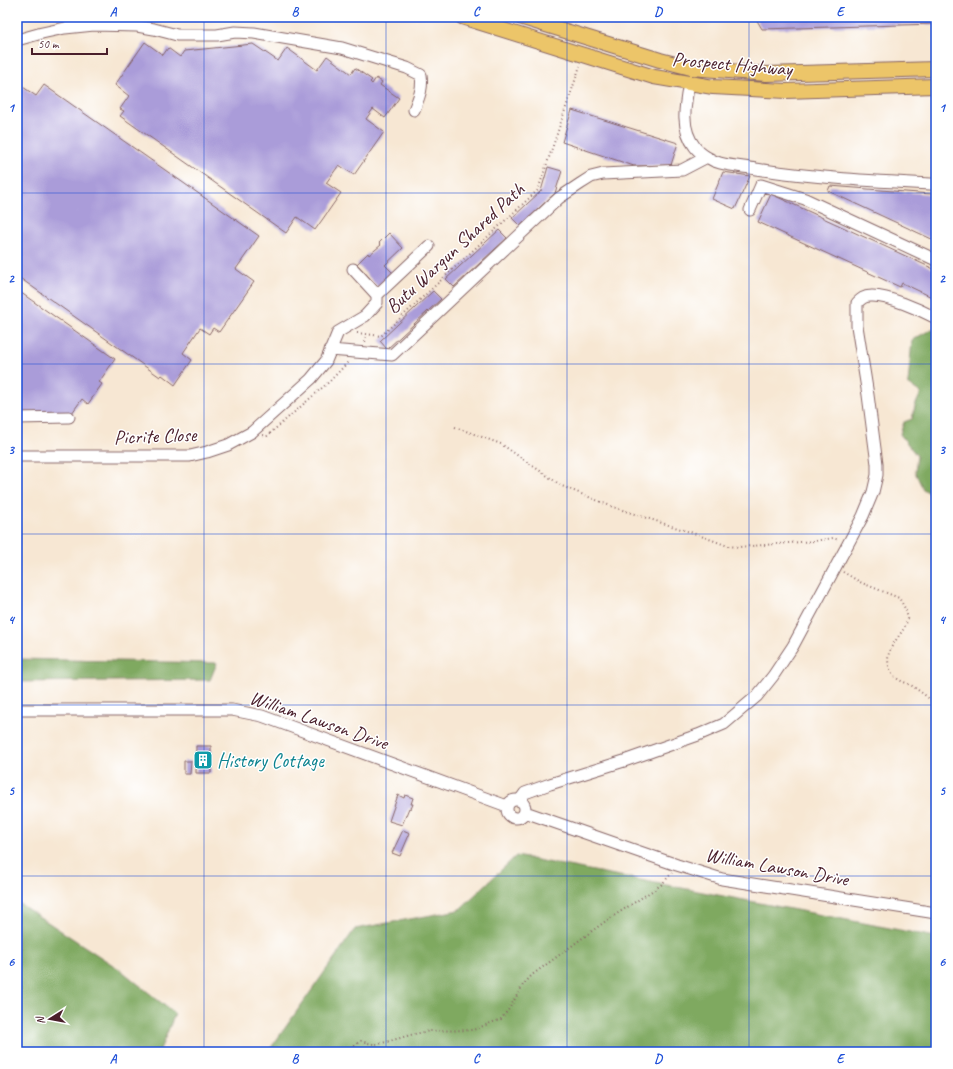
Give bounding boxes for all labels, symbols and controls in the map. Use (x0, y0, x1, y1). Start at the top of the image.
text: A (110, 4, 118, 20)
text: B (292, 4, 300, 20)
text: C (473, 4, 481, 20)
text: D (654, 4, 663, 20)
text: E (837, 4, 846, 20)
scale bar (32, 30, 107, 56)
text: 50 m (38, 36, 60, 52)
street label: Prospect Highway (671, 46, 795, 82)
text: 1 (8, 100, 16, 116)
text: 1 (939, 100, 947, 116)
street label: Butu Wargun Shared Path (380, 177, 530, 319)
text: 2 (8, 271, 15, 287)
text: 2 (939, 271, 946, 287)
street label: Picrite Close (113, 422, 198, 450)
text: 3 (8, 442, 15, 458)
text: 3 (939, 442, 946, 458)
text: 4 (8, 612, 16, 628)
text: 4 (939, 612, 947, 628)
street label: William Lawson Drive (247, 685, 393, 756)
place label: History Cottage (217, 748, 325, 773)
building icon: History Cottage (192, 749, 214, 771)
text: 5 (8, 783, 15, 799)
text: 5 (939, 783, 946, 799)
street label: William Lawson Drive (704, 842, 852, 892)
text: 6 (8, 954, 15, 970)
text: 6 (939, 954, 946, 970)
north arrow (30, 999, 70, 1039)
text: N (32, 1014, 48, 1026)
text: A (110, 1051, 118, 1067)
text: B (292, 1051, 300, 1067)
text: C (473, 1051, 481, 1067)
text: D (654, 1051, 663, 1067)
text: E (837, 1051, 846, 1067)

